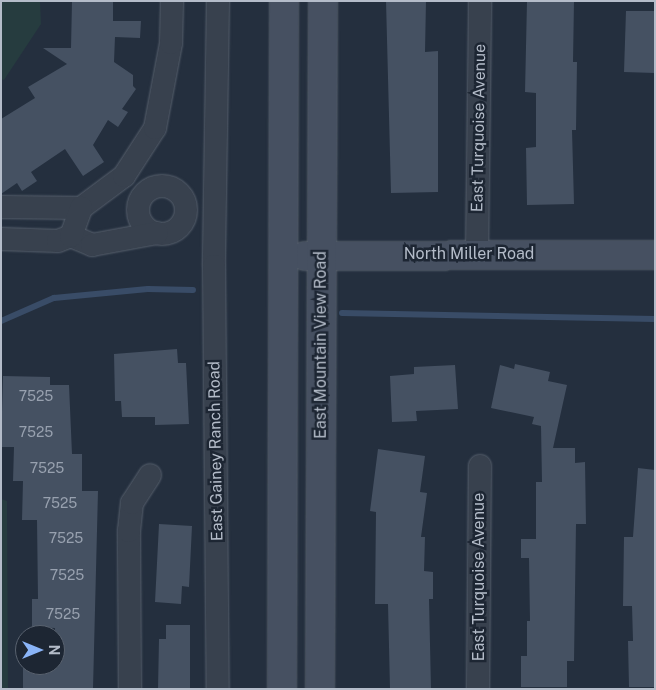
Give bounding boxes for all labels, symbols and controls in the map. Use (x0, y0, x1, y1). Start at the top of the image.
street label: East Turquoise Avenue (468, 44, 490, 212)
street label: North Miller Road (404, 244, 534, 264)
street label: East Mountain View Road (311, 251, 331, 439)
street label: East Gainey Ranch Road (205, 361, 227, 541)
house number: 7525 (19, 388, 53, 404)
house number: 7525 (19, 424, 53, 440)
house number: 7525 (30, 460, 64, 476)
street label: East Turquoise Avenue (469, 493, 489, 661)
house number: 7525 (43, 495, 77, 511)
house number: 7525 (49, 530, 83, 546)
house number: 7525 (50, 567, 84, 583)
house number: 7525 (46, 606, 80, 622)
north arrow (15, 625, 65, 675)
text: N (46, 645, 62, 655)

